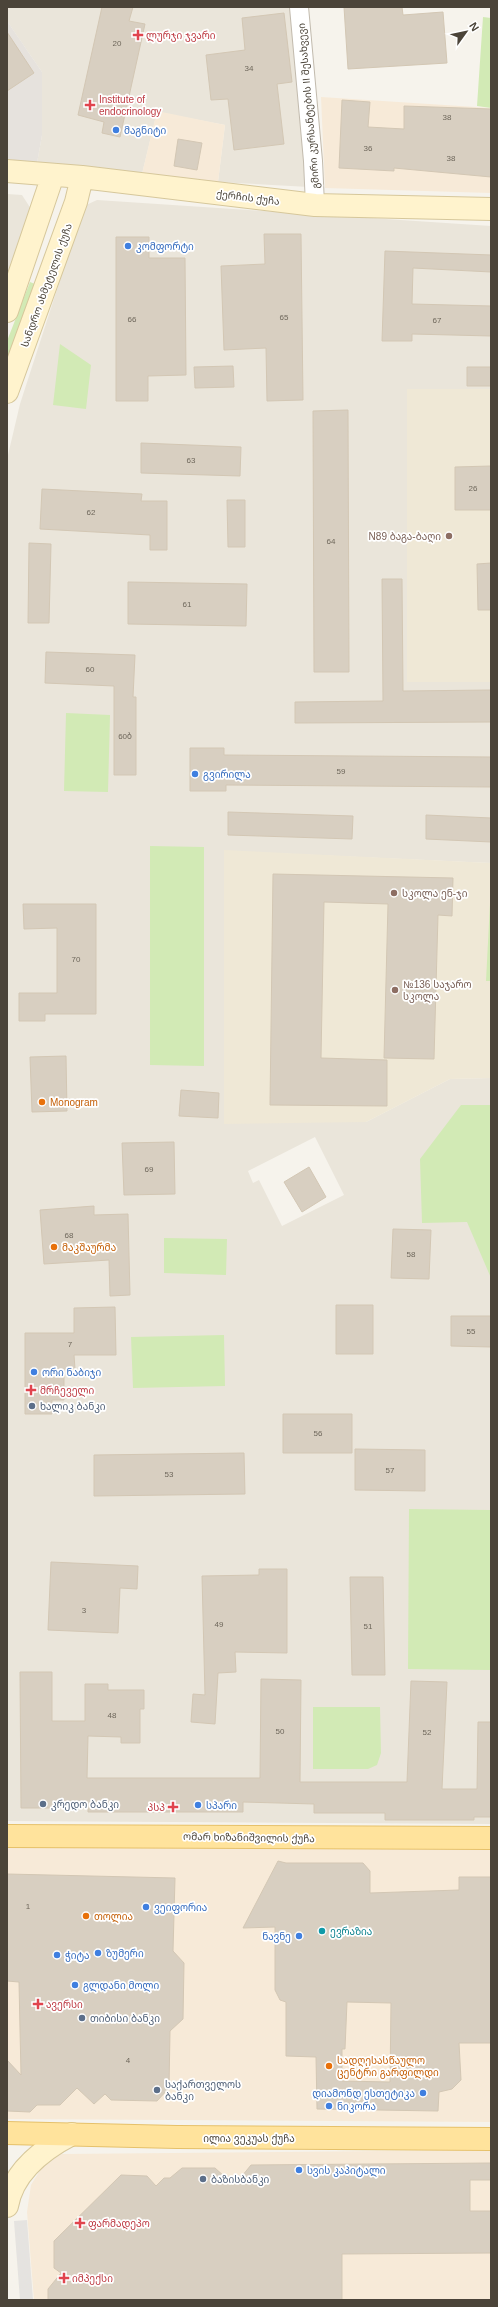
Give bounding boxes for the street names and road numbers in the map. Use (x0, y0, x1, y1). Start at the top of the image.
street label: გმირი კურსანტების II შესახვევი (296, 22, 322, 189)
street label: ქერჩის ქუჩა (216, 188, 280, 208)
street label: სანდრო ახმეტელის ქუჩა (19, 222, 75, 349)
street label: ომარ ხიზანიშვილის ქუჩა (183, 1831, 315, 1845)
street label: ილია ვეკუას ქუჩა (203, 2133, 295, 2145)

